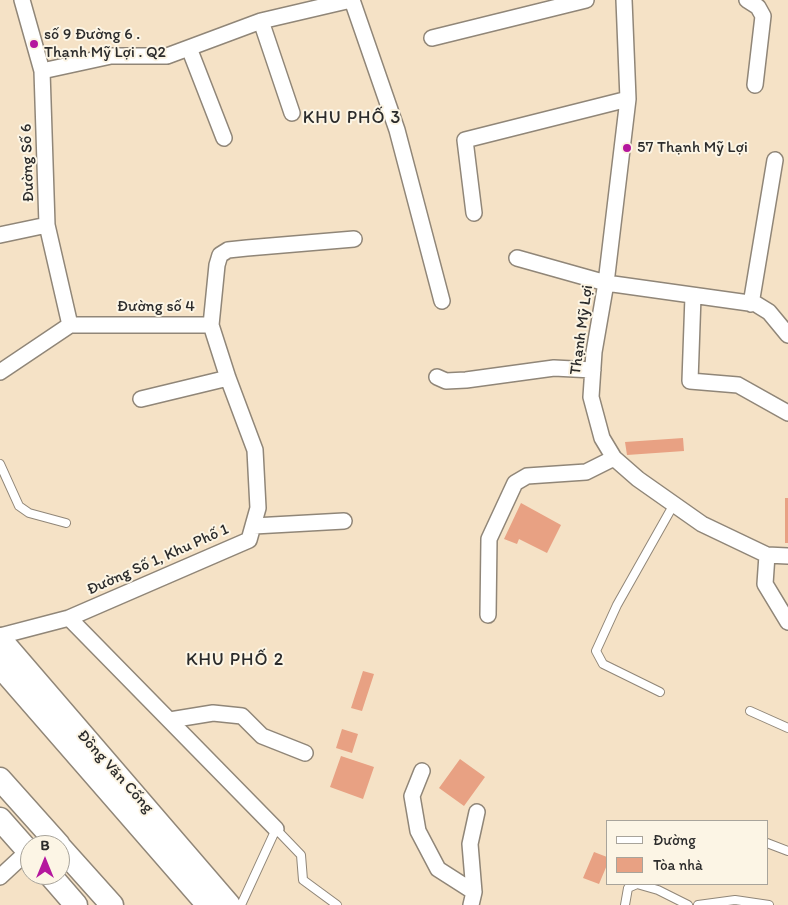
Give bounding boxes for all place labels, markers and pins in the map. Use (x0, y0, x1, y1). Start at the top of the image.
place label: số 9 Đường 6 . Thạnh Mỹ Lợi . Q2 (44, 25, 166, 63)
marker: số 9 Đường 6 . Thạnh Mỹ Lợi . Q2 (28, 38, 40, 50)
place label: 57 Thạnh Mỹ Lợi (637, 138, 748, 158)
marker: 57 Thạnh Mỹ Lợi (621, 142, 633, 154)

